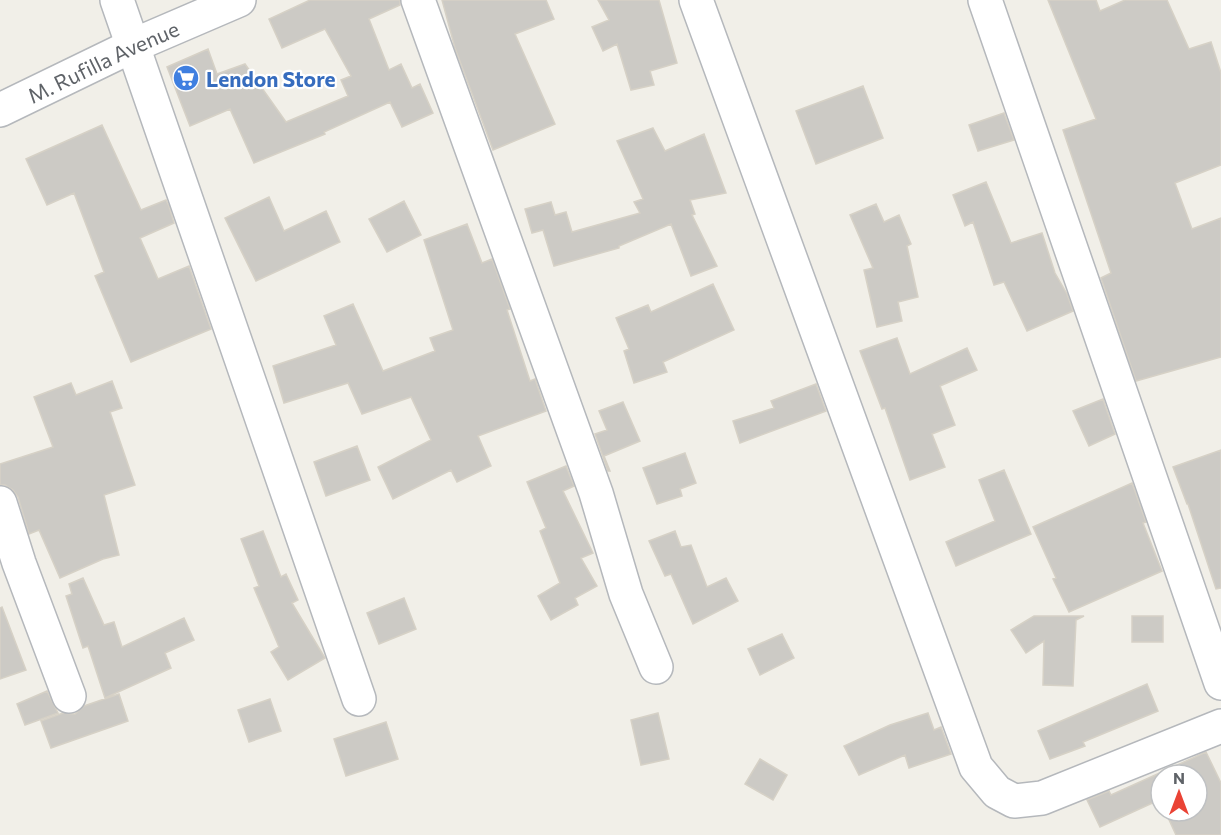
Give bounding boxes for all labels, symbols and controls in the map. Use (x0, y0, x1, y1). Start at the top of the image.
street label: M. Rufilla Avenue (23, 15, 182, 107)
supermarket icon: Lendon Store (171, 63, 201, 93)
place label: Lendon Store (206, 66, 336, 91)
north arrow (1149, 763, 1209, 823)
text: N (1173, 768, 1185, 787)

